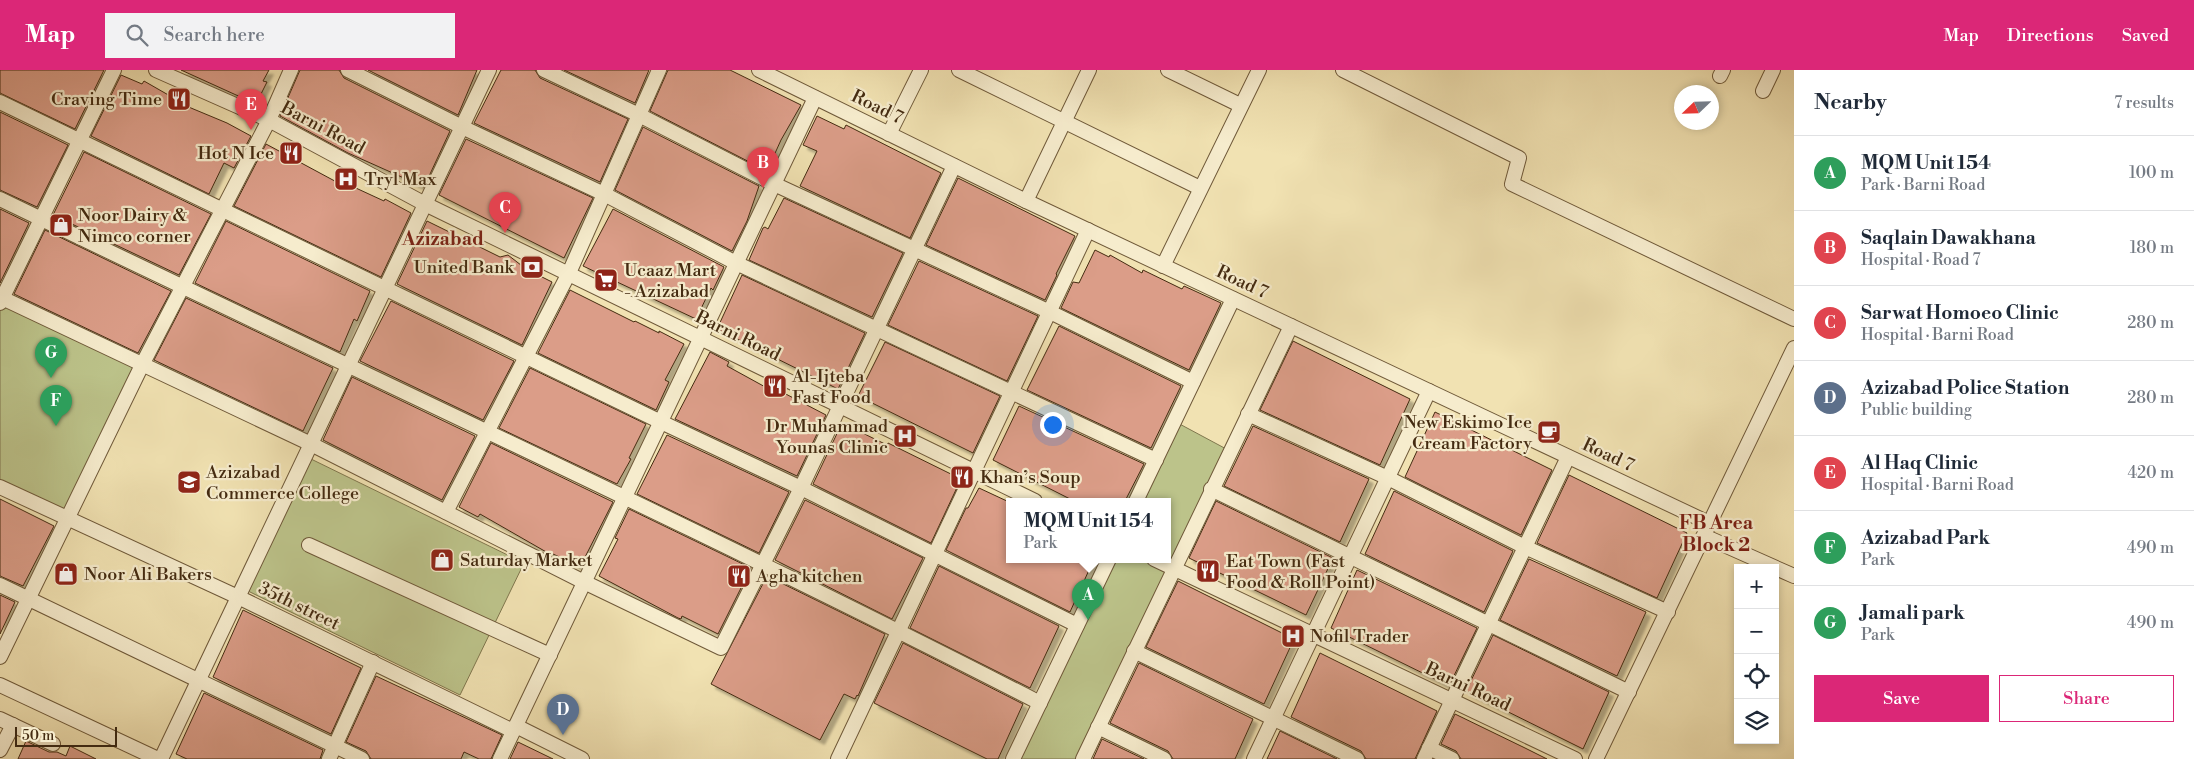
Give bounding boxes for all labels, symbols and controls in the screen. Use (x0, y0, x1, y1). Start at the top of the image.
search box (105, 13, 455, 58)
text: Map (25, 20, 75, 50)
icon: search (123, 21, 151, 49)
text: Search here (163, 23, 265, 47)
text: Map (1943, 24, 1979, 47)
text: Directions (2007, 24, 2094, 47)
text: Saved (2122, 24, 2169, 47)
street label: Road 7 (847, 85, 907, 129)
north arrow (1674, 85, 1719, 130)
restaurant icon: Craving Time (166, 86, 192, 112)
place label: Craving Time (51, 88, 162, 111)
pin: E (235, 89, 267, 130)
text: Nearby (1814, 90, 1887, 116)
text: 7 results (2114, 93, 2174, 113)
street label: Barni Road (276, 96, 370, 160)
restaurant icon: Hot N Ice (278, 140, 304, 166)
place label: Hot N Ice (197, 142, 274, 165)
pin: B (747, 147, 779, 188)
text: MQM Unit 154 (1861, 151, 1991, 175)
text: A (1824, 163, 1836, 183)
text: 100 m (2129, 163, 2174, 183)
hospital icon: Tryl Max (333, 166, 359, 192)
place label: Tryl Max (364, 168, 437, 191)
text: Park · Barni Road (1861, 175, 1985, 195)
pin: C (489, 192, 521, 233)
place label: Noor Dairy & Nimco corner (78, 204, 191, 248)
shop icon: Noor Dairy & Nimco corner (48, 212, 74, 238)
text: Saqlain Dawakhana (1861, 226, 2036, 250)
district label: Azizabad (401, 227, 484, 251)
text: B (1824, 238, 1836, 258)
text: 180 m (2130, 238, 2174, 258)
text: Hospital · Road 7 (1861, 250, 1981, 270)
bank icon: United Bank (519, 254, 545, 280)
place label: United Bank (414, 256, 516, 279)
place label: Ucaaz Mart - Azizabad (624, 259, 717, 303)
street label: Road 7 (1212, 260, 1272, 304)
supermarket icon: Ucaaz Mart - Azizabad (593, 267, 619, 293)
text: Sarwat Homoeo Clinic (1861, 301, 2059, 325)
street label: Barni Road (691, 305, 785, 367)
text: C (1824, 313, 1836, 333)
text: 280 m (2127, 313, 2174, 333)
text: Hospital · Barni Road (1861, 325, 2014, 345)
pin: G (35, 337, 67, 378)
place label: Al-Ijteba Fast Food (791, 365, 872, 409)
restaurant icon: Al-Ijteba Fast Food (762, 373, 788, 399)
text: Azizabad Police Station (1861, 376, 2069, 400)
pin: F (40, 385, 72, 426)
text: D (1824, 388, 1836, 408)
text: 280 m (2127, 388, 2174, 408)
text: Public building (1861, 400, 1972, 420)
place label: New Eskimo Ice Cream Factory (1403, 411, 1532, 455)
your location (1040, 412, 1066, 438)
place label: Dr Muhammad Younas Clinic (766, 415, 889, 459)
cafe icon: New Eskimo Ice Cream Factory (1536, 419, 1562, 445)
hospital icon: Dr Muhammad Younas Clinic (892, 423, 918, 449)
street label: Road 7 (1578, 433, 1638, 477)
text: Al Haq Clinic (1861, 451, 1978, 475)
place label: Azizabad Commerce College (205, 461, 359, 505)
text: E (1824, 463, 1836, 483)
text: 420 m (2127, 463, 2174, 483)
restaurant icon: Khan’s Soup (949, 464, 975, 490)
place label: Khan’s Soup (980, 466, 1081, 489)
school or university icon: Azizabad Commerce College (176, 469, 202, 495)
text: Hospital · Barni Road (1861, 475, 2014, 495)
popup (1006, 498, 1171, 563)
text: MQM Unit 154 (1023, 509, 1154, 533)
district label: FB Area Block 2 (1679, 511, 1754, 557)
text: Azizabad Park (1861, 526, 1990, 550)
text: Park (1023, 533, 1057, 553)
text: F (1824, 538, 1836, 558)
text: 490 m (2127, 538, 2174, 558)
shop icon: Saturday Market (429, 547, 455, 573)
place label: Saturday Market (460, 549, 593, 572)
place label: Eat Town (Fast Food & Roll Point) (1226, 550, 1375, 594)
text: Park (1861, 550, 1894, 570)
restaurant icon: Eat Town (Fast Food & Roll Point) (1195, 558, 1221, 584)
shop icon: Noor Ali Bakers (53, 561, 79, 587)
place label: Noor Ali Bakers (84, 563, 212, 586)
restaurant icon: Agha kitchen (726, 563, 752, 589)
map controls (1734, 564, 1779, 744)
button: + (1734, 564, 1779, 609)
place label: Agha kitchen (755, 565, 863, 588)
street label: 35th street (255, 576, 344, 636)
pin: A (1072, 579, 1104, 620)
text: Jamali park (1861, 601, 1965, 625)
button: − (1734, 609, 1779, 654)
text: G (1824, 613, 1836, 633)
text: 490 m (2127, 613, 2174, 633)
hospital icon: Nofil Trader (1280, 623, 1306, 649)
place label: Nofil Trader (1310, 625, 1409, 648)
text: Park (1861, 625, 1894, 645)
button: locate (1734, 654, 1779, 699)
street label: Barni Road (1421, 657, 1515, 717)
button: Save (1814, 675, 1989, 722)
button: Share (1999, 675, 2174, 722)
pin: D (547, 694, 579, 735)
button: layers (1734, 699, 1779, 744)
scale bar (15, 724, 118, 747)
text: 50 m (22, 727, 54, 745)

